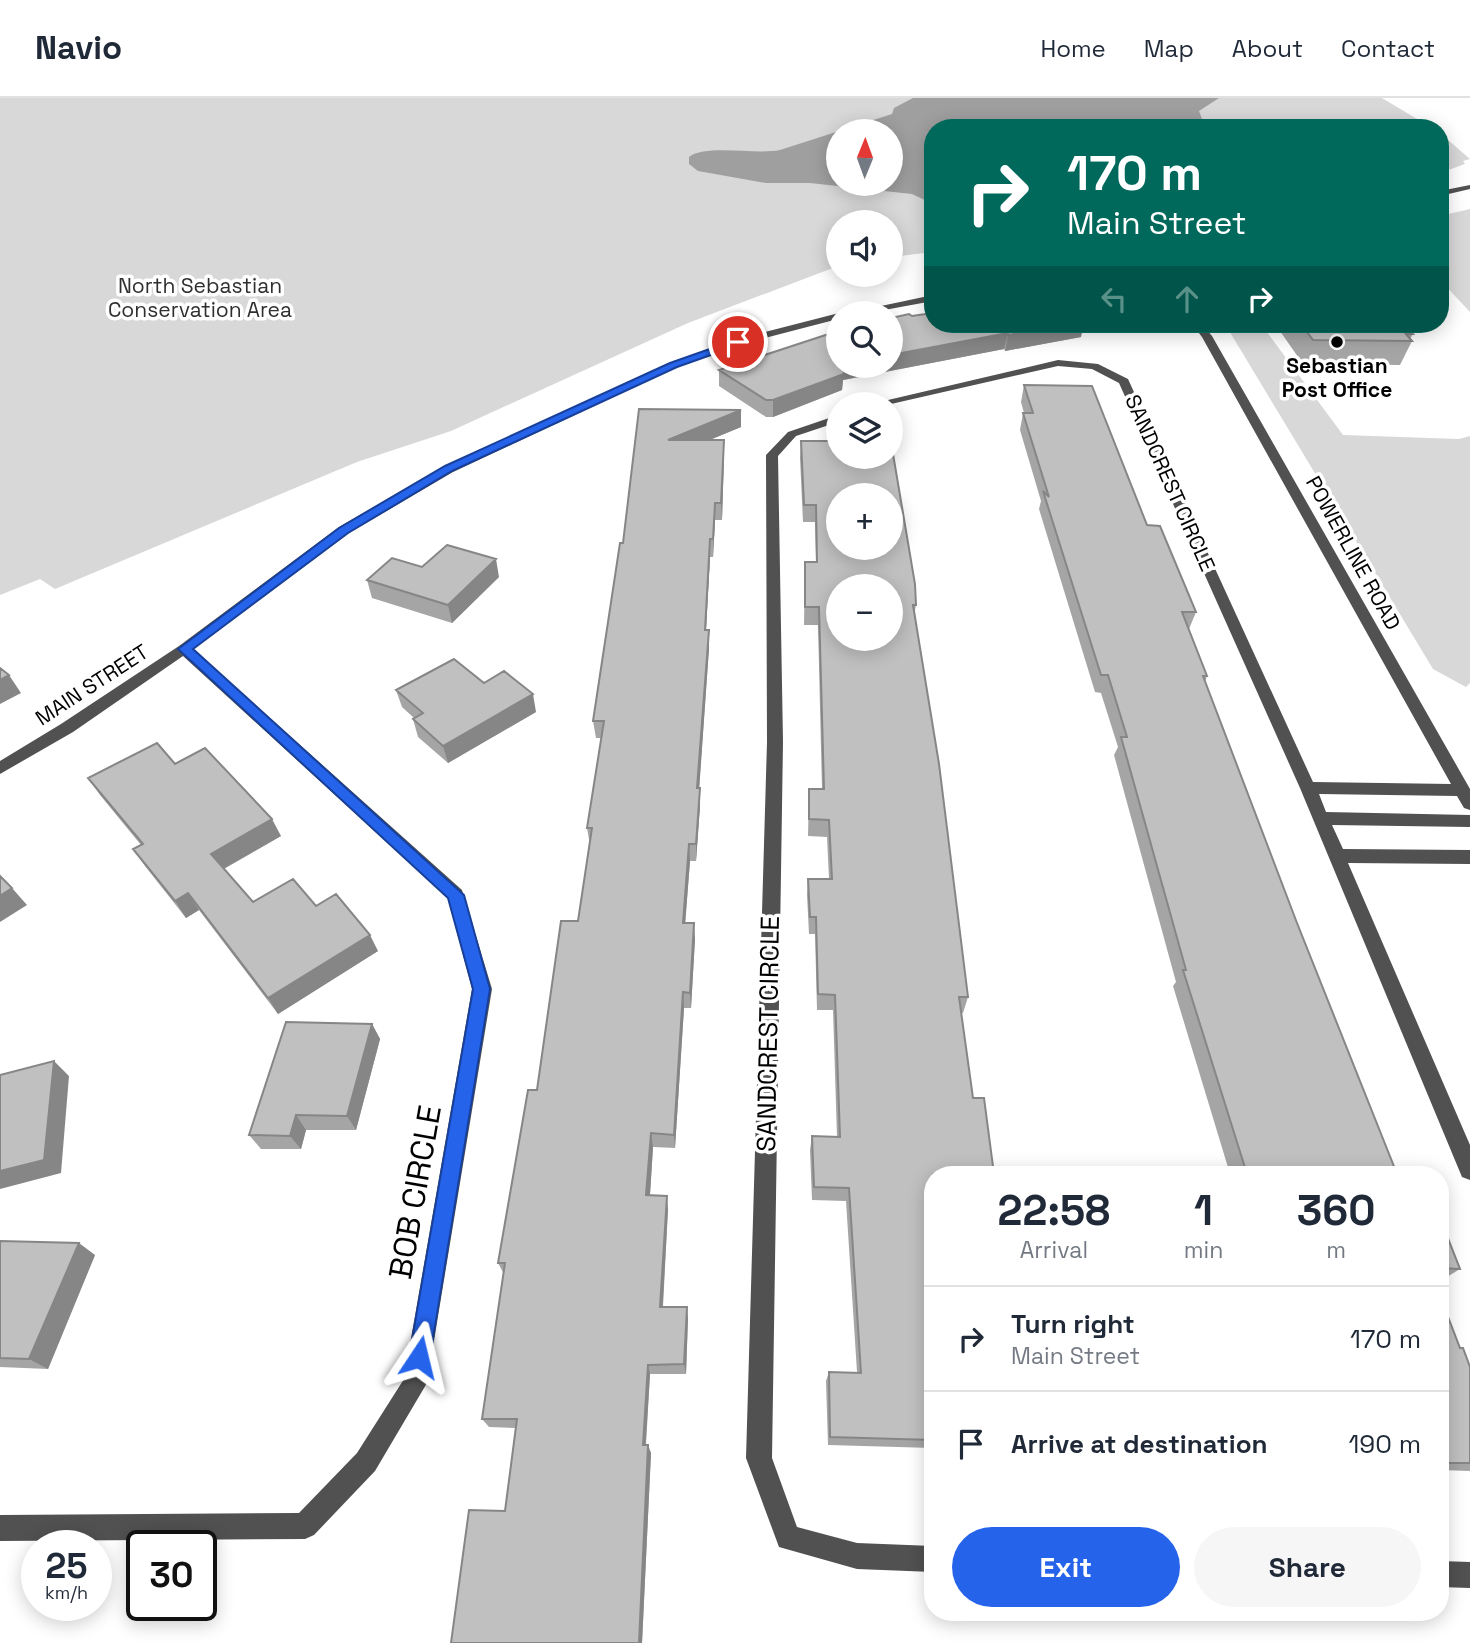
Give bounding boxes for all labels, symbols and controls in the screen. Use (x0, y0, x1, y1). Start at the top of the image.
text: Navio (35, 27, 122, 69)
text: Home (1040, 33, 1106, 64)
text: Map (1144, 33, 1194, 64)
text: About (1232, 33, 1303, 64)
text: Contact (1341, 33, 1435, 64)
north arrow (826, 119, 903, 196)
map controls (826, 119, 903, 651)
text: 170 m (1067, 142, 1202, 204)
icon: right (952, 147, 1043, 238)
text: Main Street (1067, 203, 1247, 243)
button: sound (826, 210, 903, 287)
park label: North Sebastian Conservation Area (108, 272, 292, 323)
icon: left (1095, 280, 1133, 318)
icon: ahead (1168, 280, 1206, 318)
icon: right (1241, 280, 1279, 318)
button: search (826, 301, 903, 378)
pin (708, 312, 768, 372)
icon: arrive (719, 323, 757, 361)
marker: Sebastian Post Office (1329, 334, 1345, 350)
place label: Sebastian Post Office (1282, 352, 1392, 403)
street label: SANDCREST CIRCLE (1119, 390, 1222, 575)
button: layers (826, 392, 903, 469)
street label: POWERLINE ROAD (1300, 471, 1407, 635)
button: + (826, 483, 903, 560)
button: − (826, 574, 903, 651)
street label: MAIN STREET (30, 638, 153, 731)
street label: SANDCREST CIRCLE (749, 916, 787, 1152)
street label: BOB CIRCLE (380, 1102, 450, 1282)
text: 22:58 (997, 1184, 1110, 1237)
text: 1 (1194, 1184, 1213, 1237)
text: 360 (1297, 1184, 1376, 1237)
text: Arrival (1020, 1235, 1088, 1265)
text: min (1184, 1235, 1223, 1265)
text: m (1326, 1235, 1346, 1265)
text: Turn right (1011, 1307, 1135, 1341)
position arrow (382, 1320, 456, 1394)
icon: right (952, 1320, 990, 1358)
text: 170 m (1350, 1322, 1421, 1356)
text: Main Street (1011, 1341, 1140, 1371)
icon: arrive (952, 1425, 990, 1463)
text: Arrive at destination (1011, 1427, 1268, 1461)
text: 190 m (1349, 1427, 1421, 1461)
button: Exit (952, 1527, 1180, 1607)
button: Share (1194, 1527, 1421, 1607)
speed limit sign: 30 (126, 1530, 217, 1621)
text: 25 (46, 1544, 87, 1588)
text: km/h (45, 1581, 88, 1604)

